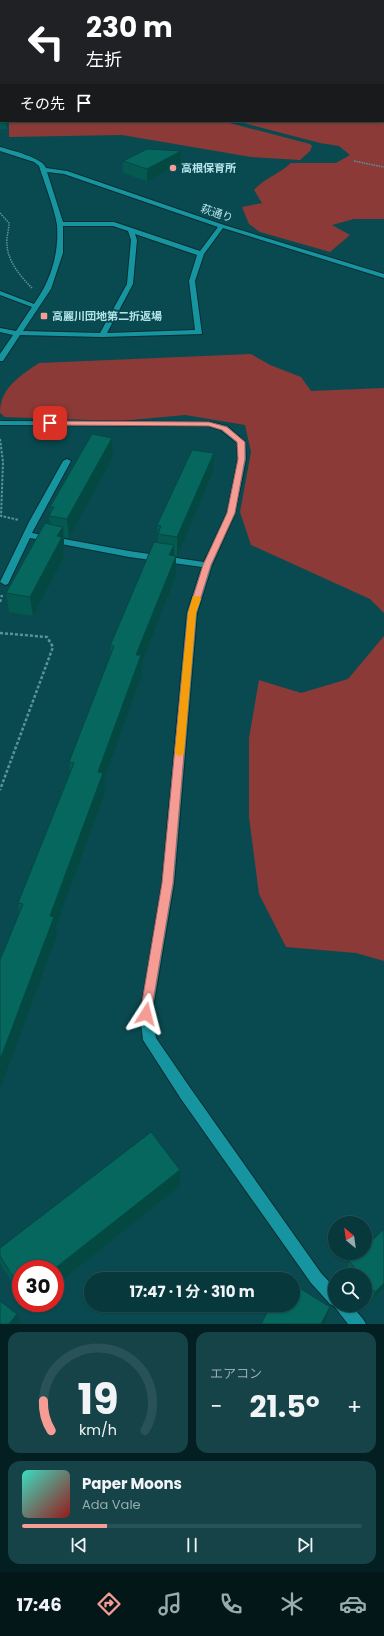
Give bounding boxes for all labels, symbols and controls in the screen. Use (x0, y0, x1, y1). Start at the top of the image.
text: 230 m (86, 8, 173, 47)
icon: left (20, 16, 72, 68)
text: 左折 (86, 47, 122, 72)
icon: arrive (73, 92, 95, 114)
text: その先 (20, 93, 65, 114)
place label: 高根保育所 (181, 160, 236, 176)
marker: 高根保育所 (168, 163, 178, 173)
street label: 萩通り (199, 200, 235, 226)
place label: 高麗川団地第二折返場 (52, 308, 162, 324)
marker: 高麗川団地第二折返場 (39, 311, 49, 321)
pin (33, 406, 67, 440)
icon: arrive (39, 412, 61, 434)
position arrow (125, 993, 167, 1035)
north arrow (328, 1216, 372, 1260)
map controls (328, 1216, 372, 1312)
speed limit sign: 30 (12, 1260, 64, 1312)
button: search (328, 1268, 372, 1312)
text: 17:47 · 1 分 · 310 m (129, 1281, 255, 1302)
text: エアコン (210, 1364, 262, 1383)
text: 19 (77, 1369, 119, 1428)
text: 21.5° (249, 1385, 320, 1428)
text: − (210, 1391, 222, 1422)
text: + (347, 1391, 362, 1422)
text: km/h (79, 1419, 117, 1439)
text: Paper Moons (82, 1473, 182, 1494)
text: Ada Vale (82, 1495, 141, 1514)
icon: previous (68, 1534, 90, 1556)
icon: pause (181, 1534, 203, 1556)
icon: next (294, 1534, 316, 1556)
icon: directions (95, 1590, 123, 1618)
icon: music (156, 1590, 184, 1618)
icon: phone (217, 1590, 245, 1618)
icon: climate (278, 1590, 306, 1618)
icon: car (339, 1590, 367, 1618)
text: 17:46 (17, 1592, 62, 1617)

